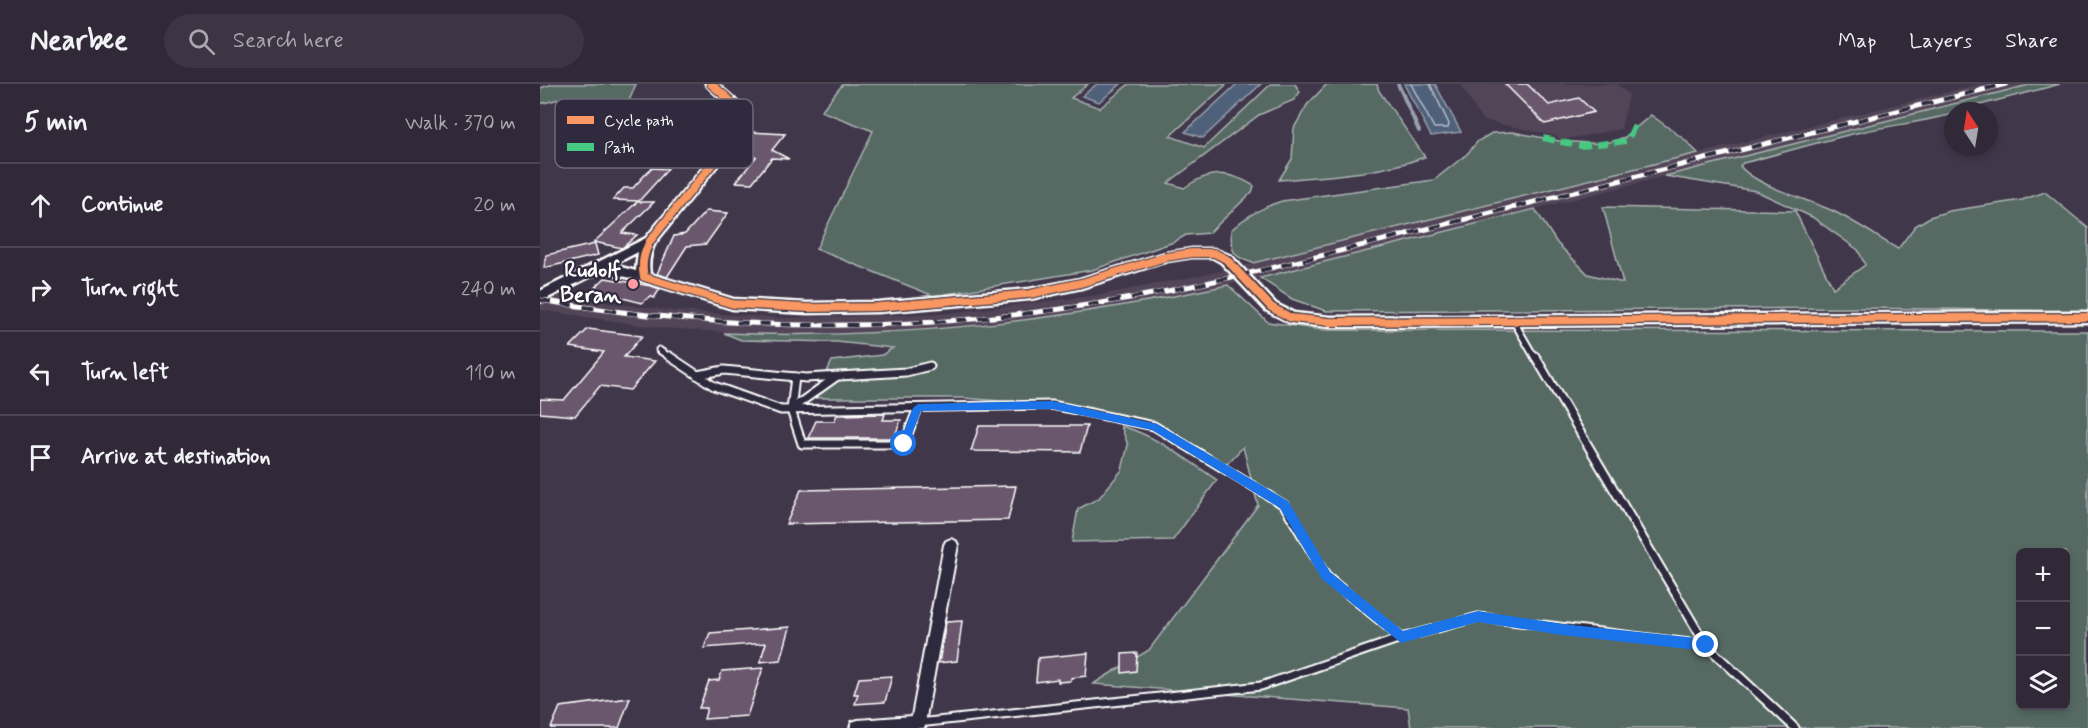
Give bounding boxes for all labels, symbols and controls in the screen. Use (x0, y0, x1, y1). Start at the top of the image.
search box (164, 14, 584, 68)
text: Nearbee (30, 23, 128, 60)
icon: search (185, 25, 218, 58)
text: Search here (233, 27, 344, 55)
text: Map (1838, 27, 1876, 55)
text: Layers (1909, 27, 1972, 55)
text: Share (2005, 27, 2058, 55)
legend (555, 99, 753, 168)
north arrow (1944, 102, 1998, 156)
text: 5 min (24, 106, 88, 140)
text: Walk · 370 m (405, 110, 516, 137)
text: Cycle path (604, 111, 674, 132)
text: Path (604, 138, 635, 159)
icon: ahead (24, 189, 57, 222)
text: Continue (81, 191, 163, 219)
text: 20 m (473, 192, 516, 219)
place label: Rudolf Beran (560, 257, 622, 310)
icon: right (24, 273, 57, 306)
text: Turn right (81, 275, 179, 303)
text: 240 m (461, 276, 516, 303)
marker: Rudolf Beran (626, 277, 640, 291)
icon: left (24, 357, 57, 390)
text: Turn left (81, 359, 169, 387)
text: 110 m (465, 360, 516, 387)
route start (890, 430, 916, 456)
icon: arrive (24, 441, 57, 474)
text: Arrive at destination (81, 443, 271, 471)
map controls (2016, 548, 2070, 710)
button: + (2016, 548, 2070, 602)
button: − (2016, 602, 2070, 656)
route end (1692, 631, 1718, 657)
button: layers (2016, 656, 2070, 710)

